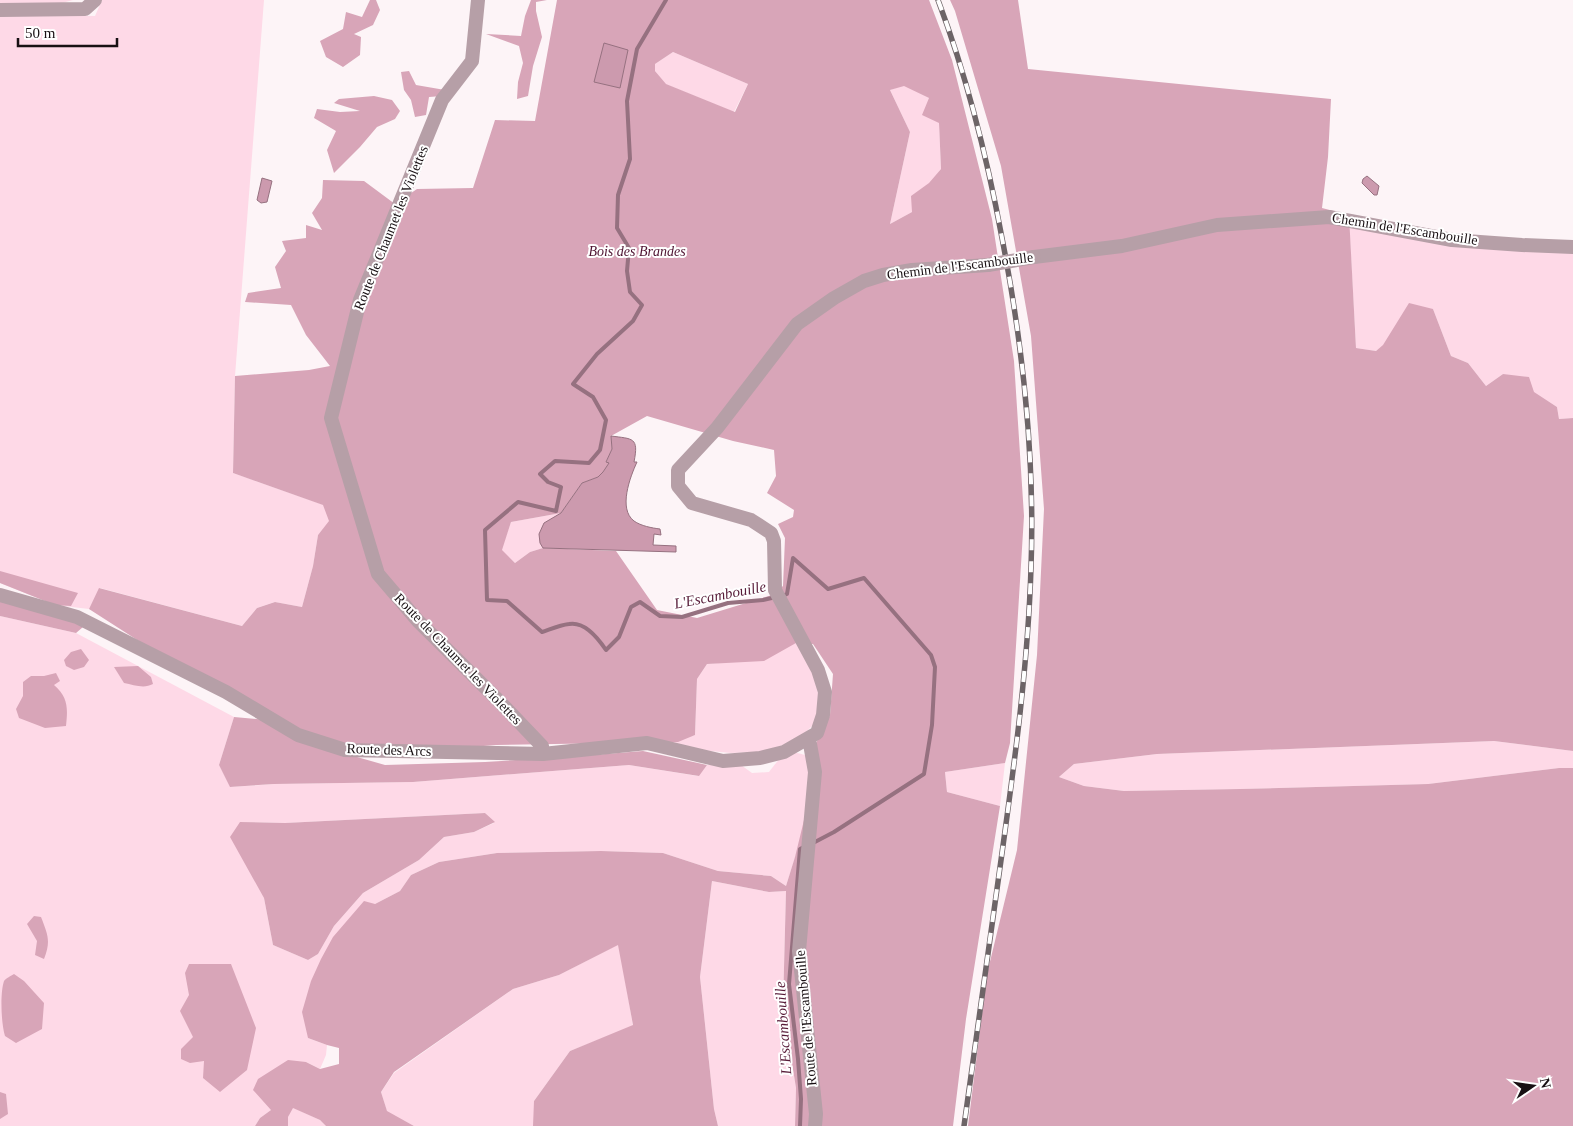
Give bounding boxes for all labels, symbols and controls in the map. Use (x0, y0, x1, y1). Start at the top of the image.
scale bar (18, 15, 116, 47)
text: 50 m (25, 25, 56, 41)
street label: Route de Chaumet les Violettes (351, 144, 431, 312)
street label: Chemin de l'Escambouille (1331, 210, 1479, 248)
park label: Bois des Brandes (588, 244, 686, 259)
street label: Chemin de l'Escambouille (886, 250, 1034, 282)
water label: L'Escambouille (672, 578, 768, 612)
street label: Route de Chaumet les Violettes (391, 590, 525, 728)
street label: Route des Arcs (346, 741, 432, 759)
street label: Route de l'Escambouille (793, 949, 819, 1087)
water label: L'Escambouille (772, 981, 794, 1076)
north arrow (1508, 1061, 1558, 1111)
text: N (1537, 1077, 1554, 1090)

